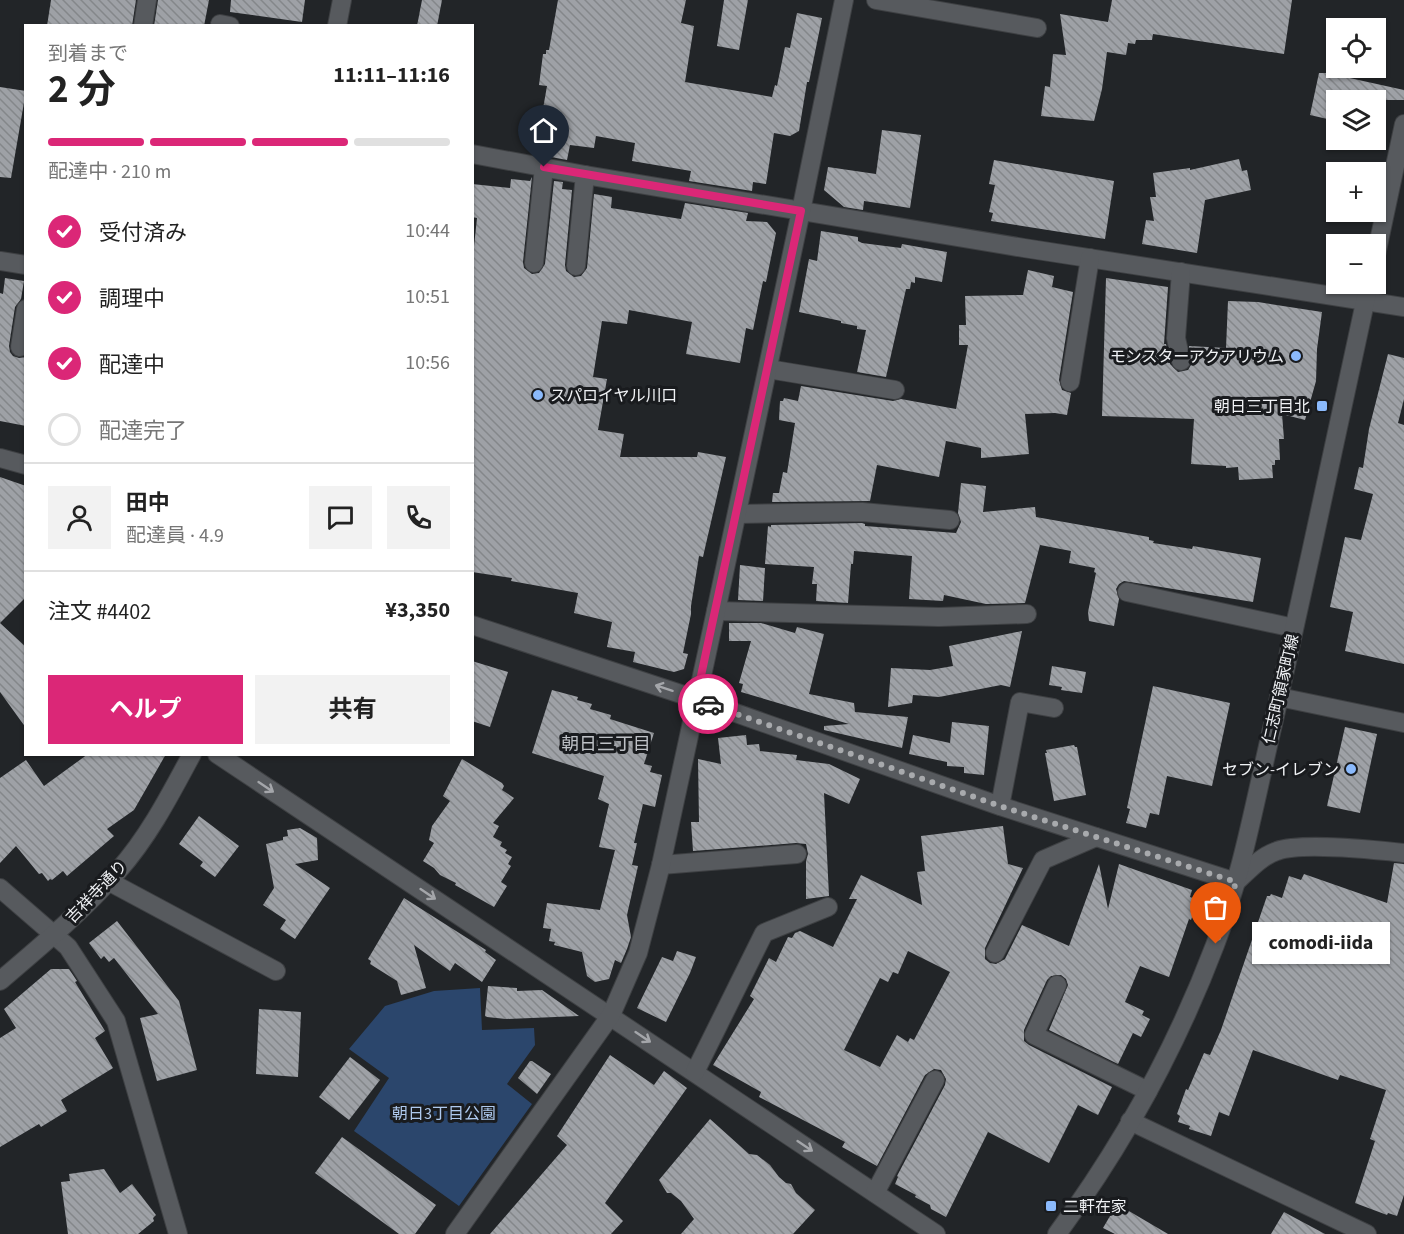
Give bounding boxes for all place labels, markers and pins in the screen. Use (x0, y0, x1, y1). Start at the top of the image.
pin (518, 105, 569, 167)
place label: モンスターアクアリウム (1110, 346, 1284, 368)
marker: モンスターアクアリウム (1289, 349, 1303, 363)
place label: スパロイヤル川口 (550, 385, 678, 407)
marker: スパロイヤル川口 (531, 388, 545, 402)
place label: 朝日三丁目北 (1214, 396, 1310, 418)
marker: 朝日三丁目北 (1315, 399, 1329, 413)
place label: セブン-イレブン (1222, 759, 1339, 781)
marker: セブン-イレブン (1344, 762, 1358, 776)
pin (1190, 882, 1241, 944)
callout: comodi-iida (1252, 923, 1390, 965)
place label: 二軒在家 (1063, 1196, 1127, 1218)
marker: 二軒在家 (1044, 1199, 1058, 1213)

